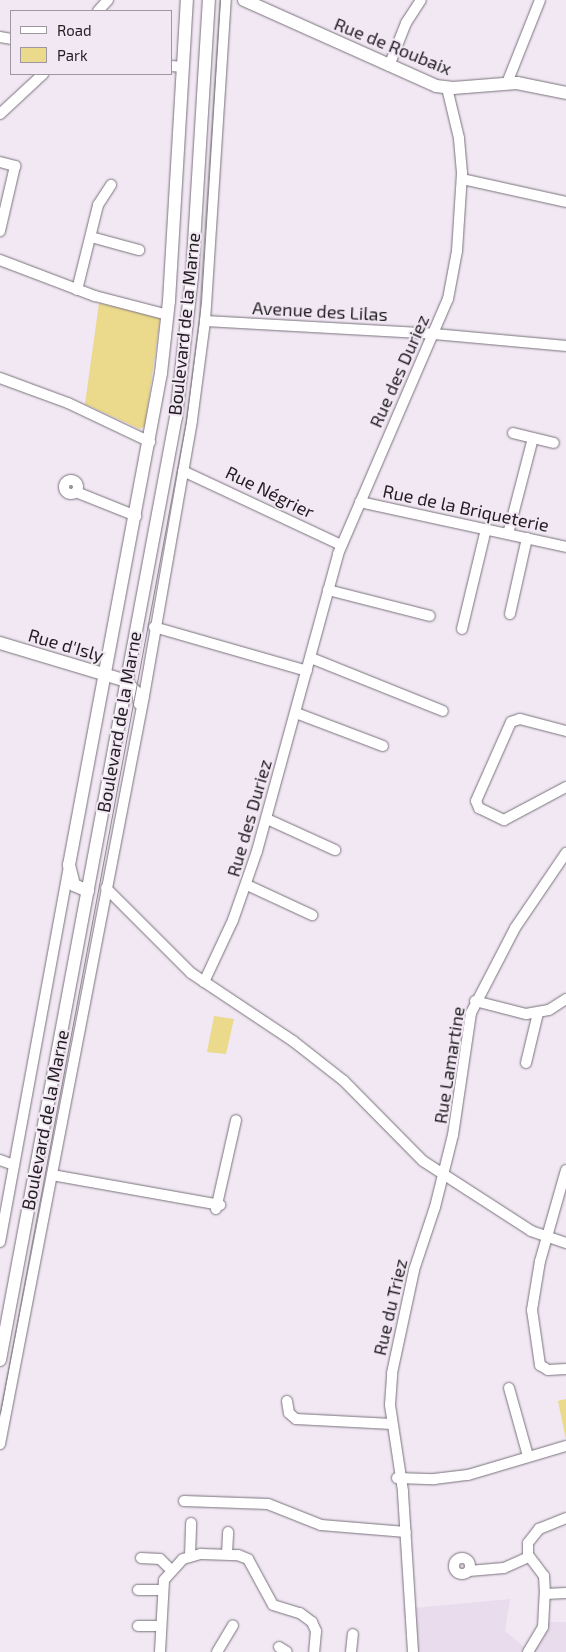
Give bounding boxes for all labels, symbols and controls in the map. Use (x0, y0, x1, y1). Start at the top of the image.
legend (10, 10, 172, 75)
street label: Rue de Roubaix (331, 13, 455, 79)
text: Road (57, 21, 92, 39)
text: Park (57, 46, 88, 64)
street label: Boulevard de la Marne (164, 232, 204, 416)
street label: Avenue des Lilas (252, 297, 388, 325)
street label: Rue des Duriez (365, 311, 433, 431)
street label: Rue Négrier (222, 461, 318, 523)
street label: Rue de la Briqueterie (381, 480, 551, 536)
street label: Rue d'Isly (26, 624, 106, 666)
street label: Boulevard de la Marne (92, 630, 146, 814)
street label: Rue des Duriez (222, 757, 276, 879)
street label: Rue Lamartine (429, 1005, 469, 1125)
street label: Boulevard de la Marne (17, 1028, 73, 1212)
street label: Rue du Triez (368, 1256, 412, 1358)

